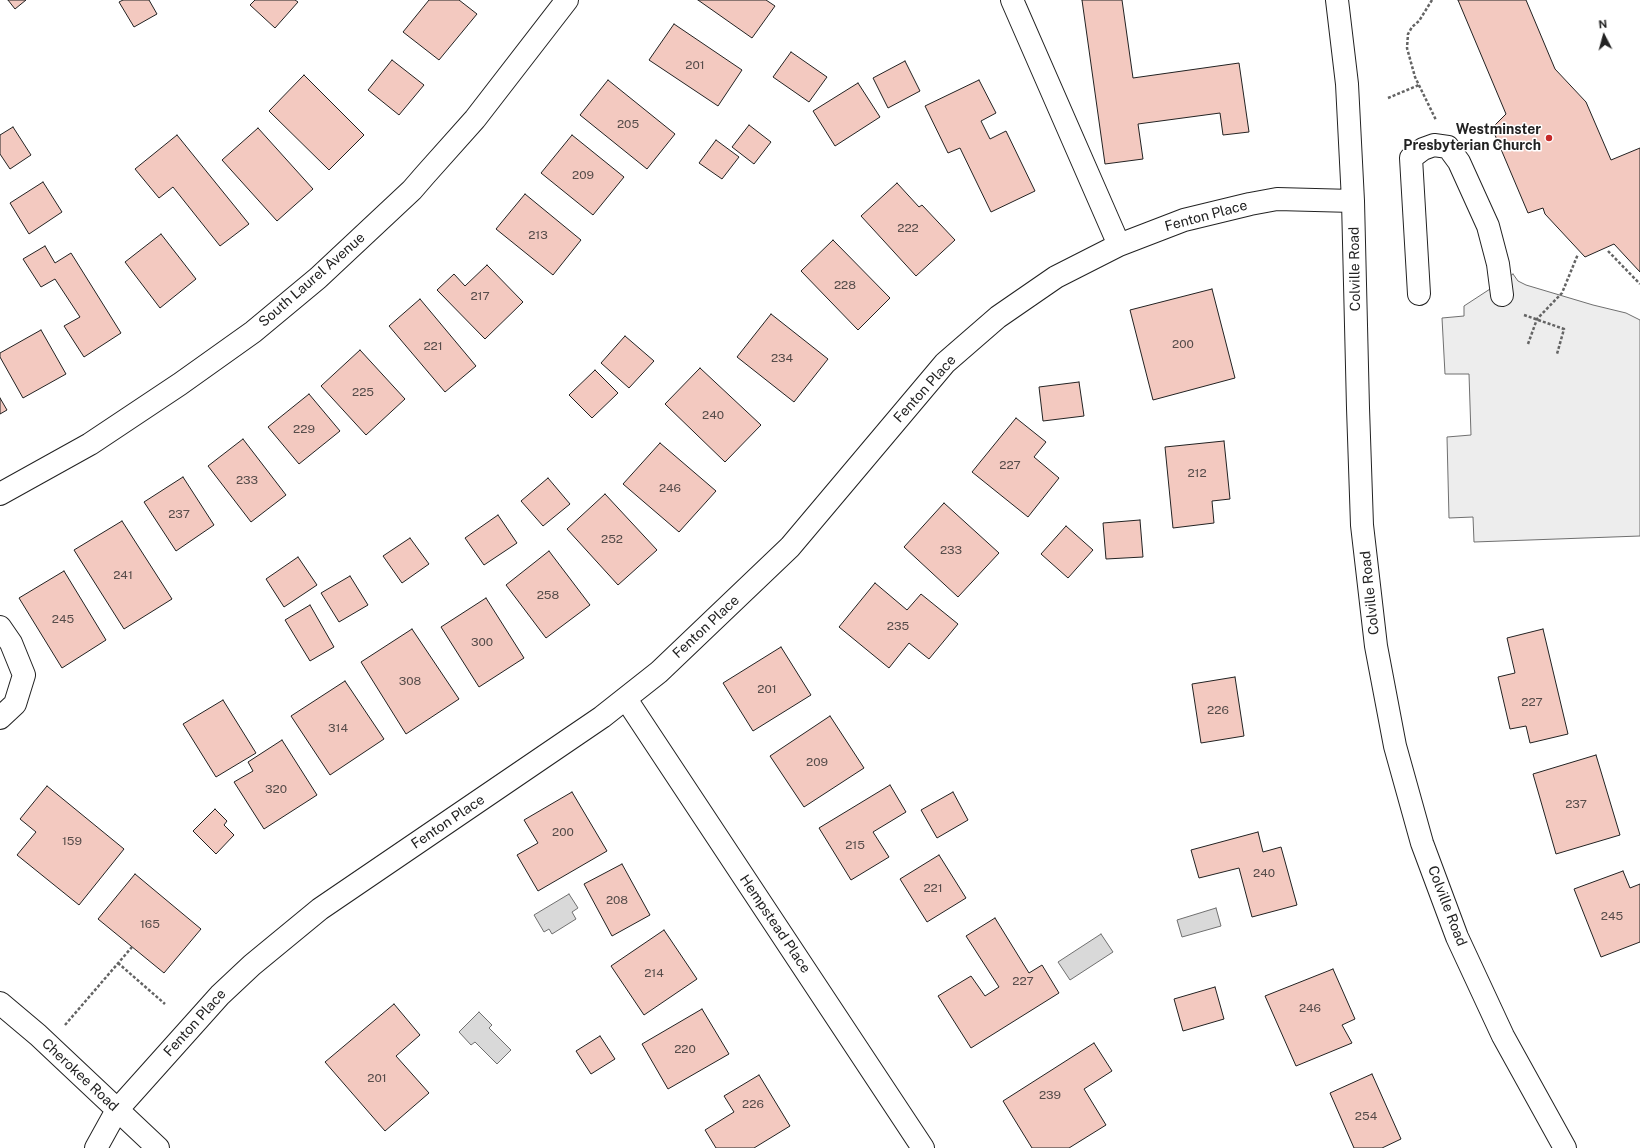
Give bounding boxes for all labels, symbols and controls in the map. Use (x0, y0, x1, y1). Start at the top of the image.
north arrow (1584, 16, 1624, 56)
text: N (1598, 18, 1608, 30)
house number: 201 (685, 58, 705, 72)
house number: 205 (617, 117, 639, 131)
place label: Westminster Presbyterian Church (1403, 122, 1541, 154)
marker: Westminster Presbyterian Church (1544, 133, 1554, 143)
house number: 209 (572, 168, 594, 182)
street label: Fenton Place (1163, 197, 1249, 235)
house number: 222 (897, 221, 919, 235)
street label: Colville Road (1346, 227, 1364, 311)
house number: 213 (528, 228, 548, 242)
street label: South Laurel Avenue (255, 229, 369, 331)
house number: 228 (834, 278, 856, 292)
house number: 217 (470, 289, 490, 303)
house number: 200 (1172, 337, 1194, 351)
house number: 221 (423, 339, 443, 353)
house number: 234 (771, 351, 793, 365)
street label: Fenton Place (890, 352, 960, 426)
house number: 225 (352, 385, 374, 399)
house number: 240 (702, 408, 724, 422)
house number: 229 (293, 422, 315, 436)
house number: 227 (999, 458, 1021, 472)
house number: 212 (1187, 466, 1207, 480)
house number: 233 (236, 473, 258, 487)
house number: 246 (659, 481, 681, 495)
house number: 237 (168, 507, 190, 521)
house number: 252 (601, 532, 623, 546)
house number: 233 (940, 543, 962, 557)
street label: Colville Road (1357, 550, 1383, 636)
house number: 241 (113, 568, 133, 582)
house number: 258 (537, 588, 559, 602)
street label: Fenton Place (669, 592, 743, 662)
house number: 245 (52, 612, 74, 626)
house number: 235 (887, 619, 909, 633)
house number: 300 (471, 635, 493, 649)
house number: 308 (399, 674, 421, 688)
house number: 201 (757, 682, 777, 696)
house number: 227 (1521, 695, 1543, 709)
house number: 226 (1207, 703, 1229, 717)
house number: 314 (328, 721, 348, 735)
house number: 209 (806, 755, 828, 769)
house number: 320 (265, 782, 287, 796)
street label: Fenton Place (408, 791, 488, 853)
house number: 237 (1565, 797, 1587, 811)
house number: 200 (552, 825, 574, 839)
house number: 159 (62, 834, 82, 848)
house number: 215 (845, 838, 865, 852)
street label: Colville Road (1424, 864, 1470, 948)
house number: 240 (1253, 866, 1275, 880)
street label: Hempstead Place (736, 872, 814, 976)
house number: 221 (923, 881, 943, 895)
house number: 208 (606, 893, 628, 907)
house number: 245 (1601, 909, 1623, 923)
house number: 165 (140, 917, 160, 931)
house number: 214 (644, 966, 664, 980)
house number: 227 (1012, 974, 1034, 988)
street label: Fenton Place (160, 986, 230, 1060)
house number: 246 (1299, 1001, 1321, 1015)
street label: Cherokee Road (38, 1035, 122, 1115)
house number: 220 (674, 1042, 696, 1056)
house number: 201 (367, 1071, 387, 1085)
house number: 239 (1039, 1088, 1061, 1102)
house number: 226 (742, 1097, 764, 1111)
house number: 254 (1355, 1109, 1377, 1123)

